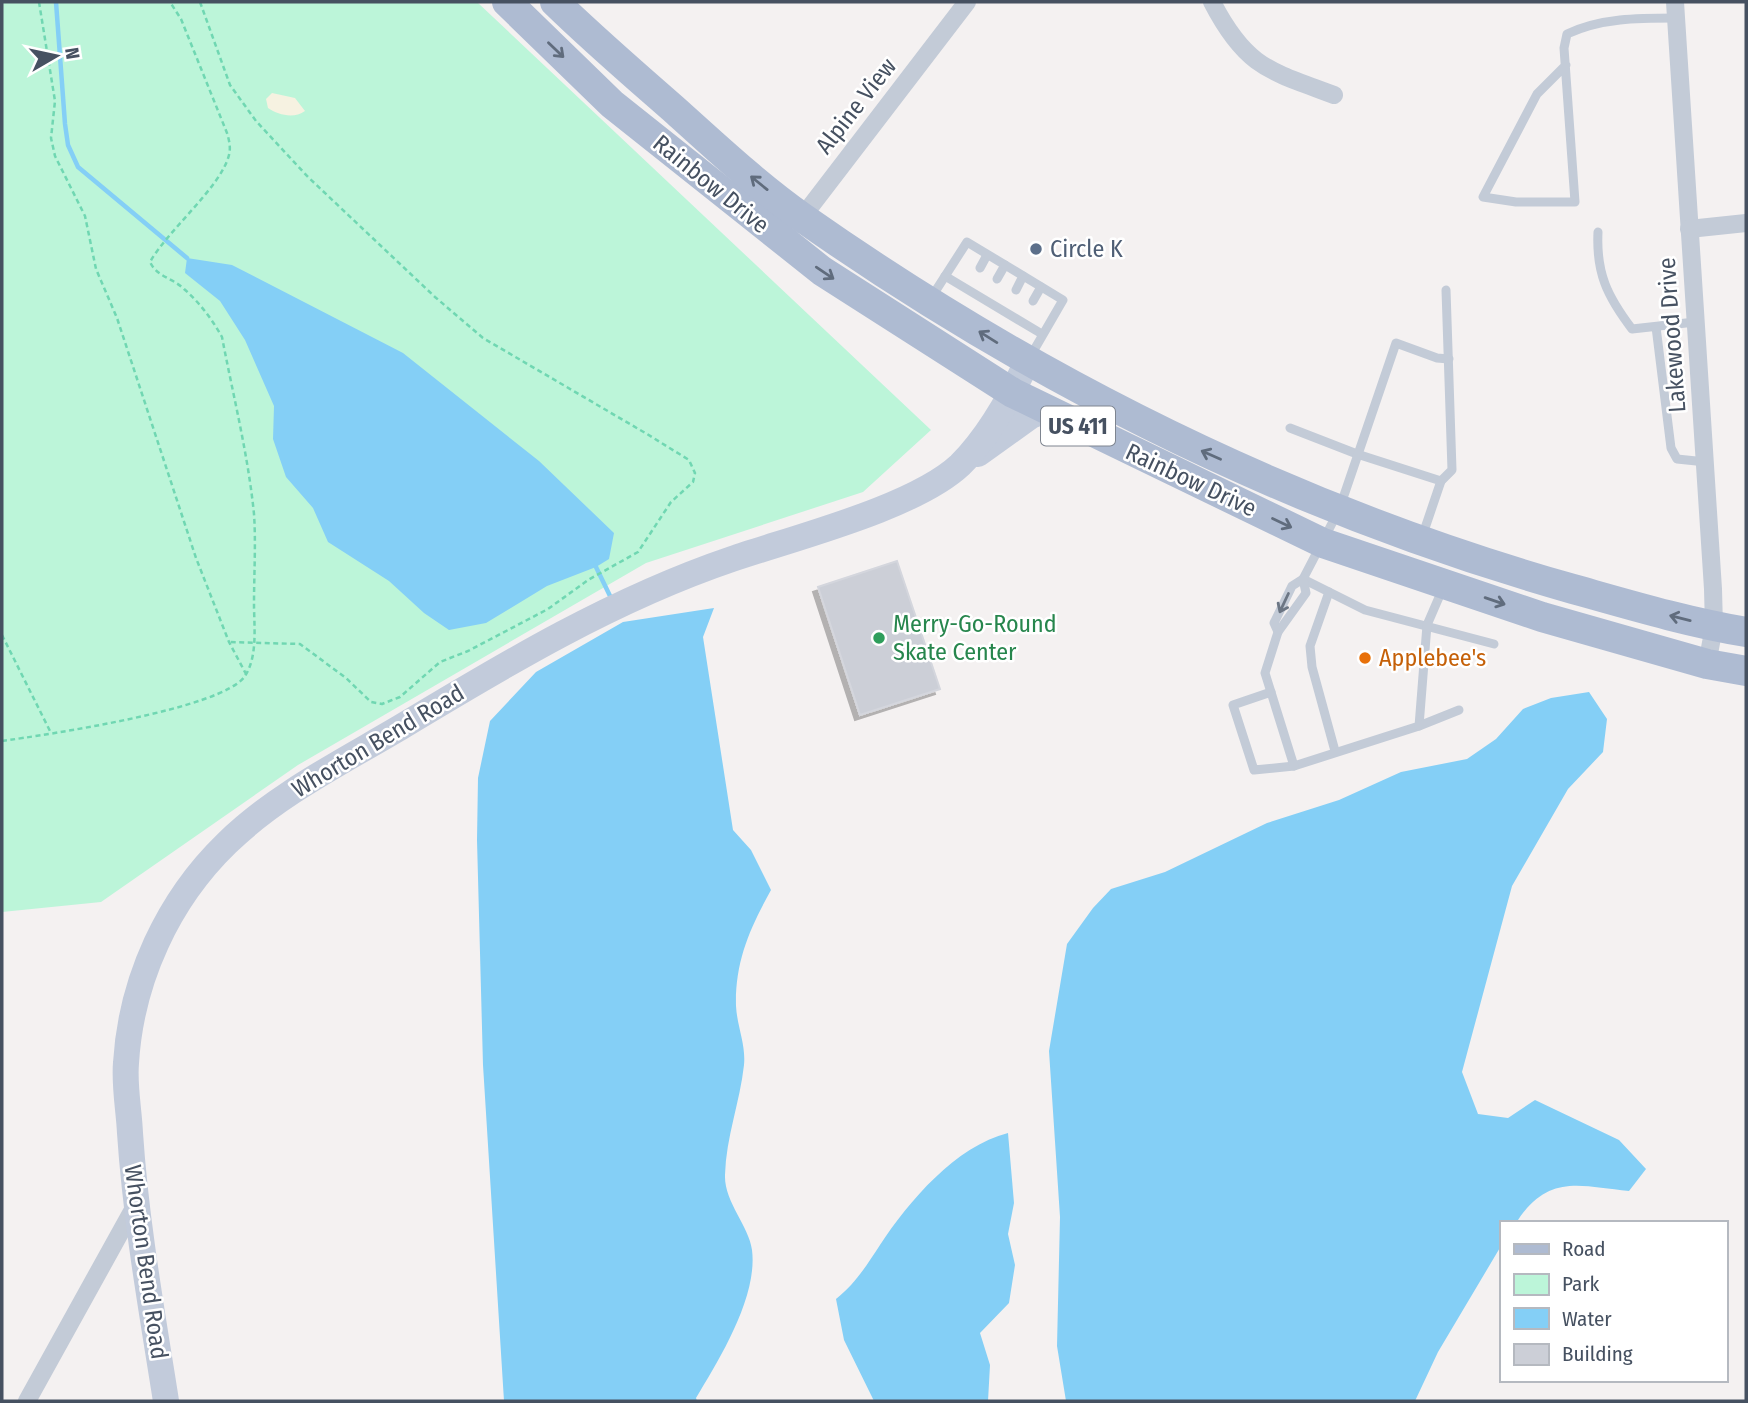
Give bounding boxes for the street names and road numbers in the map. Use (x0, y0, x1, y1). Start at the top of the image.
street label: Alpine View (810, 52, 902, 159)
street label: Rainbow Drive (647, 129, 775, 239)
street label: Lakewood Drive (1653, 257, 1691, 413)
road number: US 411 (1041, 406, 1115, 446)
street label: Rainbow Drive (1121, 438, 1261, 522)
street label: Whorton Bend Road (287, 679, 469, 803)
street label: Whorton Bend Road (119, 1163, 173, 1361)

